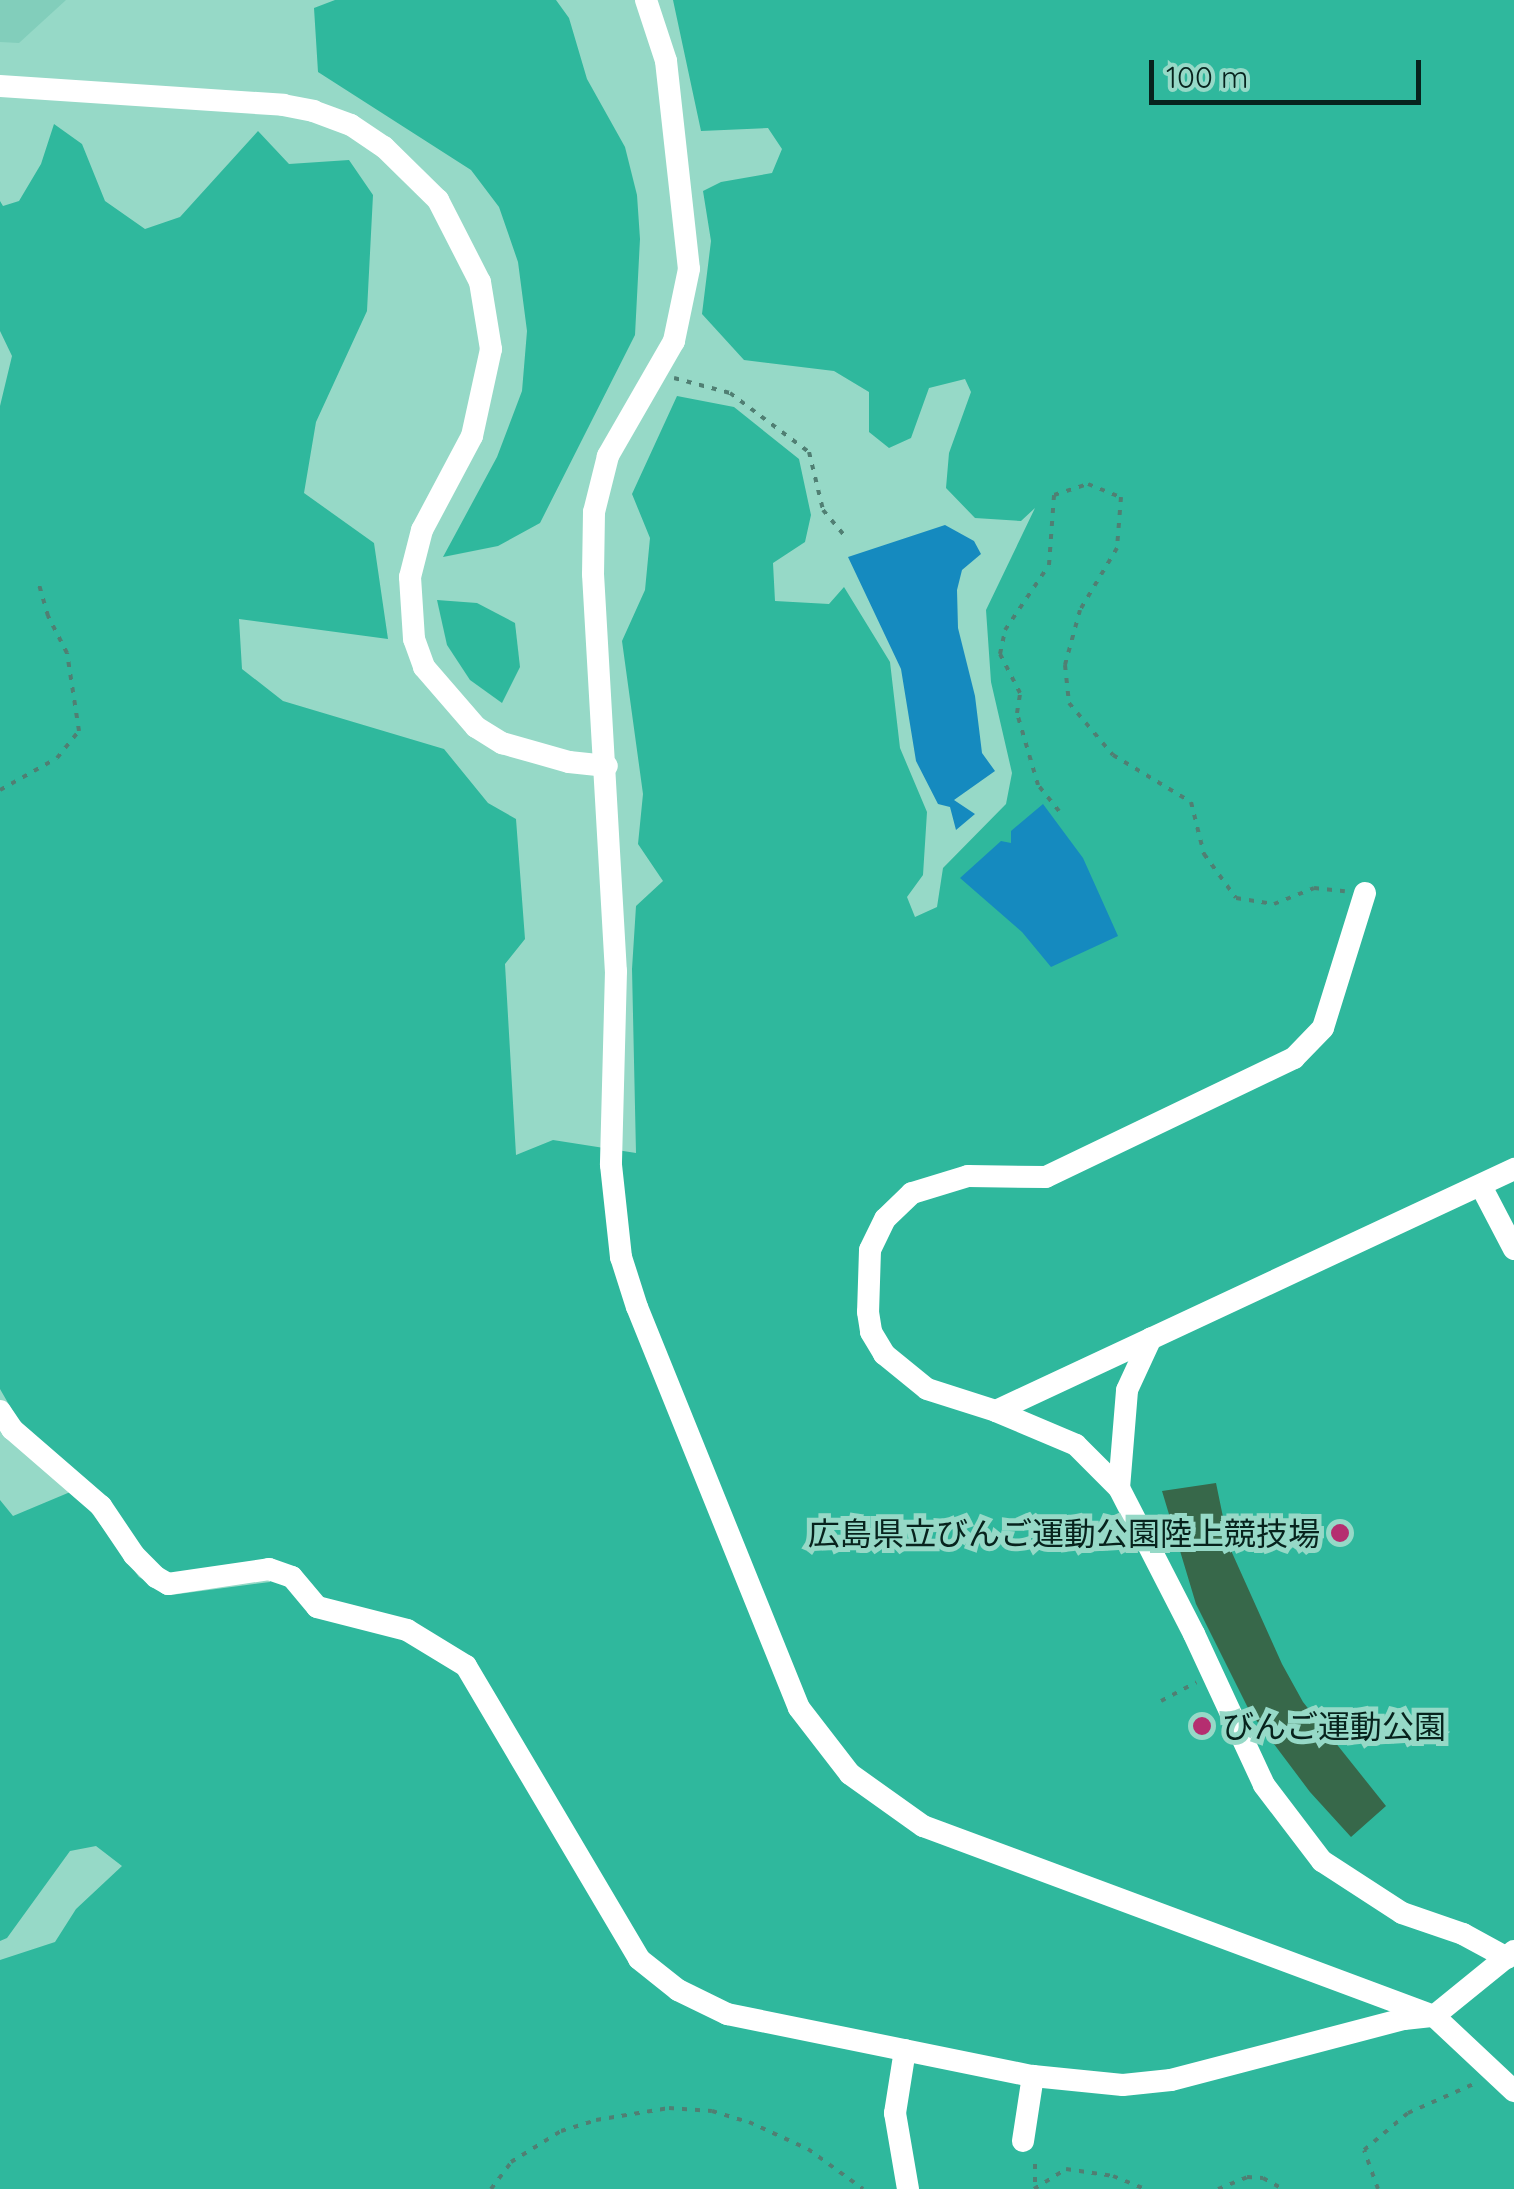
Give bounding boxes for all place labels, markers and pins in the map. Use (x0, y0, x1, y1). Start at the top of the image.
place label: 広島県立びんご運動公園陸上競技場 (808, 1514, 1320, 1552)
marker: 広島県立びんご運動公園陸上競技場 (1329, 1522, 1351, 1544)
place label: びんご運動公園 (1222, 1707, 1446, 1745)
marker: びんご運動公園 (1191, 1715, 1213, 1737)

